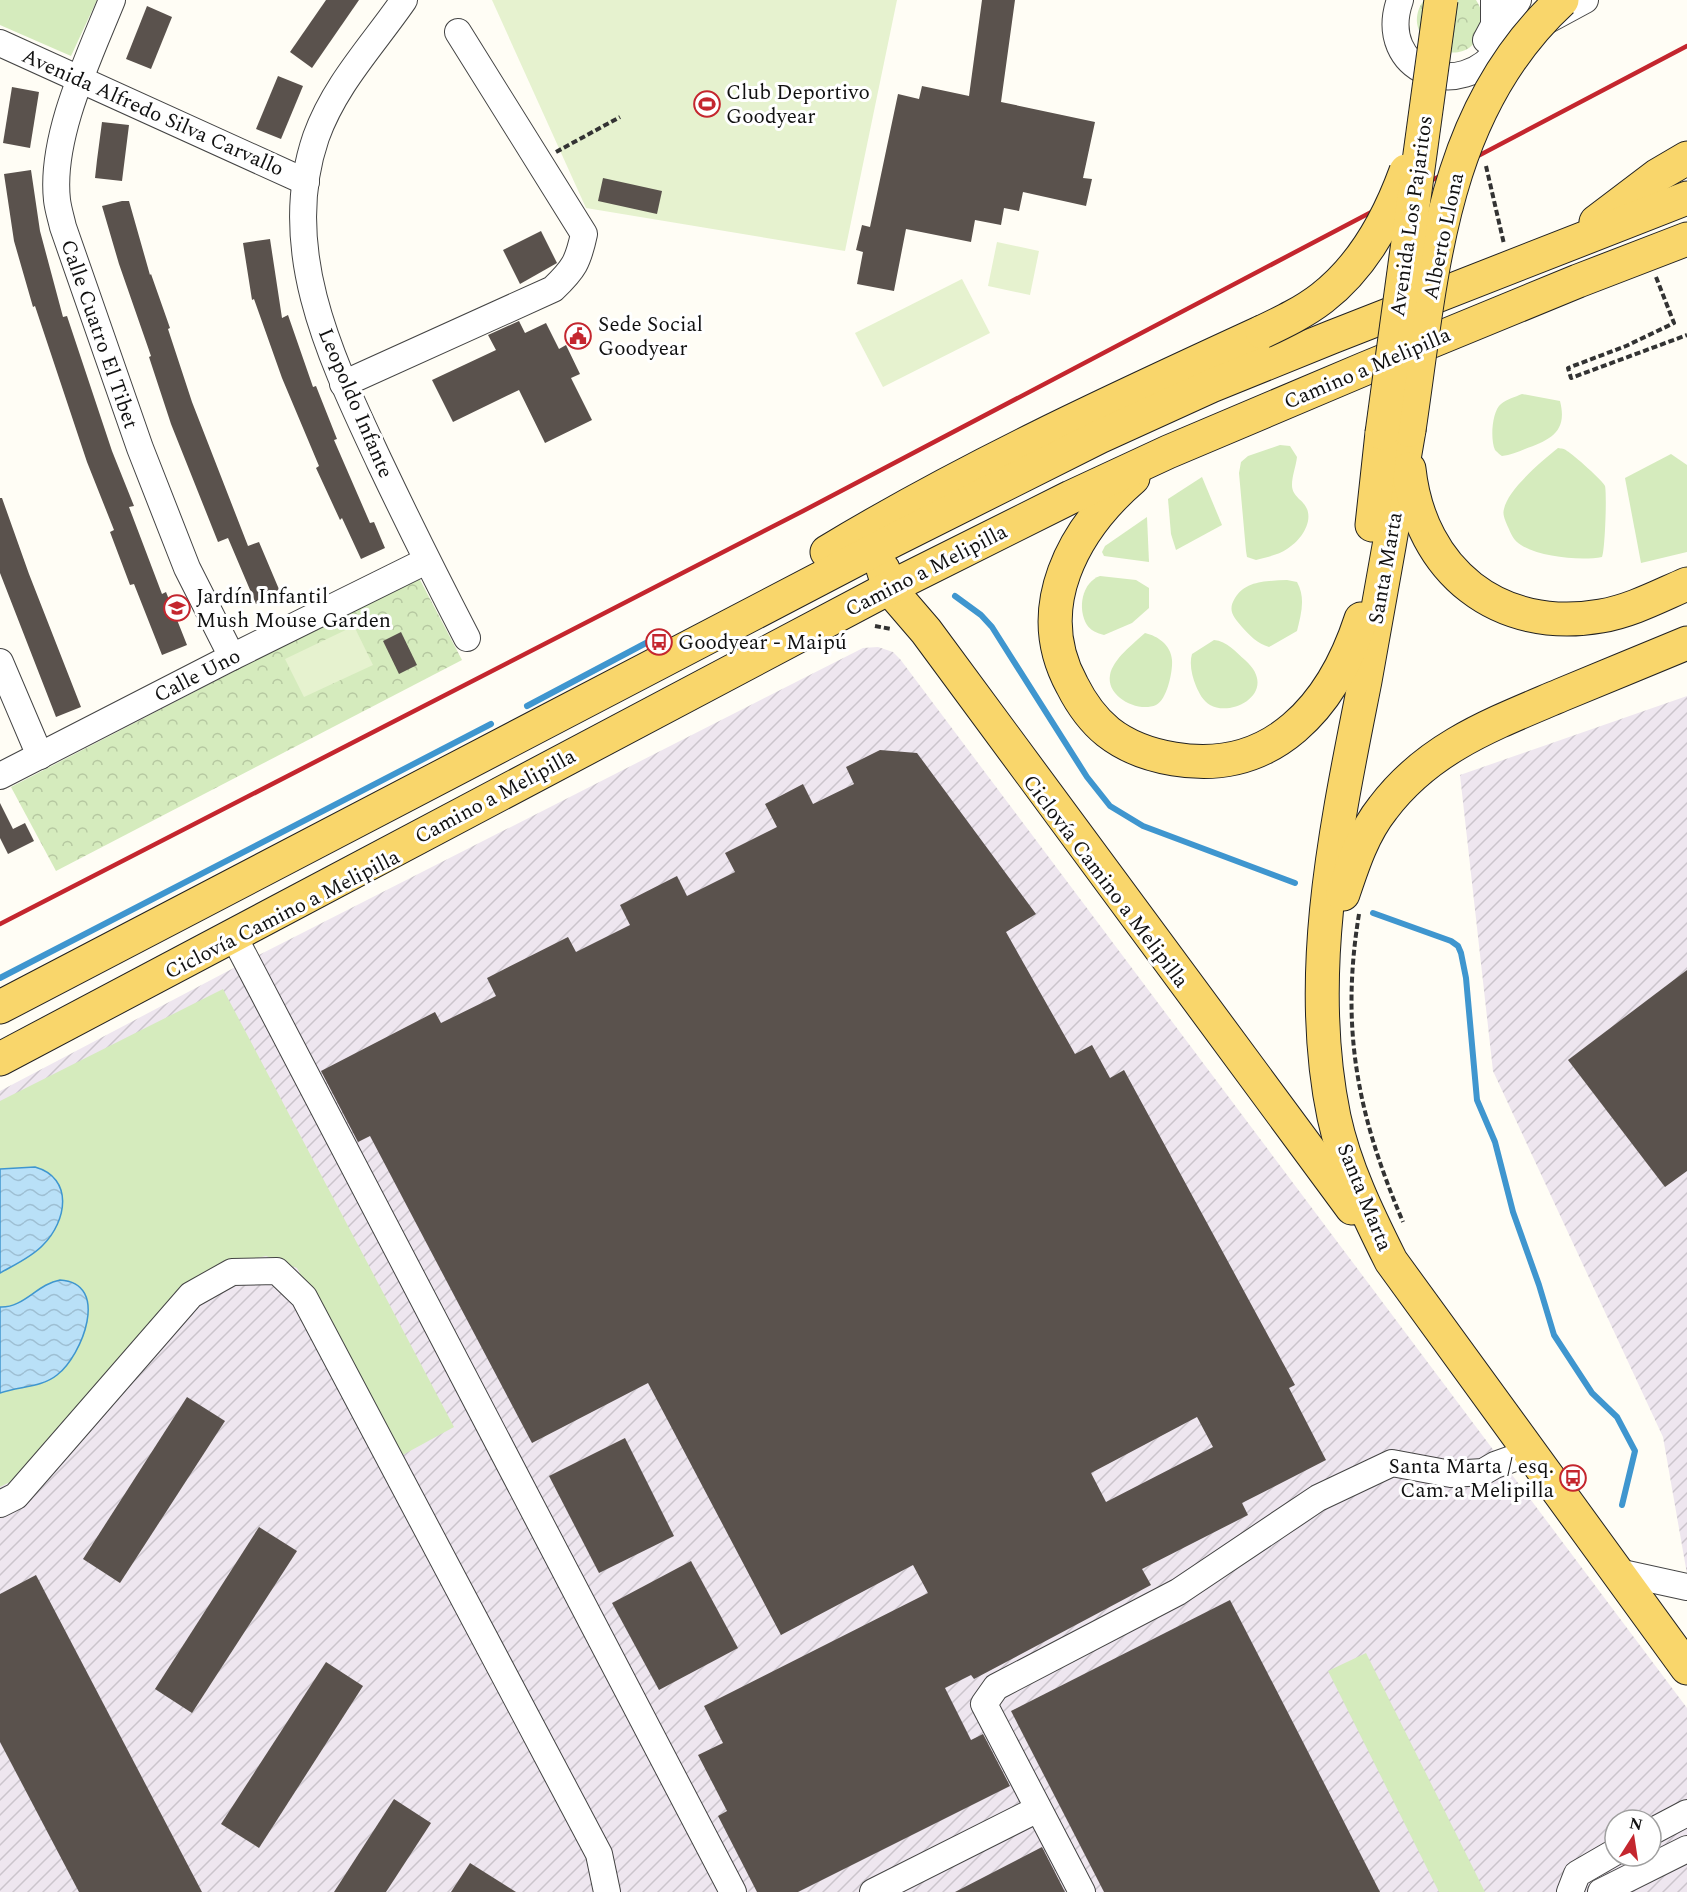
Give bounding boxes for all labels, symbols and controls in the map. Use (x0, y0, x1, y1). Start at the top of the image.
street label: Avenida Alfredo Silva Carvallo (16, 41, 289, 185)
place label: Club Deportivo Goodyear (726, 77, 870, 133)
sports icon: Club Deportivo Goodyear (692, 89, 722, 119)
street label: Avenida Los Pajaritos (1382, 113, 1442, 319)
street label: Alberto Llona (1415, 169, 1473, 303)
street label: Calle Cuatro El Tibet (52, 235, 146, 433)
place label: Sede Social Goodyear (598, 309, 703, 365)
street label: Camino a Melipilla (1279, 319, 1456, 419)
public building icon: Sede Social Goodyear (563, 321, 593, 351)
street label: Leopoldo Infante (309, 323, 401, 483)
street label: Santa Marta (1360, 509, 1412, 627)
street label: Camino a Melipilla (840, 516, 1014, 626)
place label: Jardín Infantil Mush Mouse Garden (196, 581, 391, 637)
school or university icon: Jardín Infantil Mush Mouse Garden (162, 593, 192, 623)
bus stop icon: Goodyear - Maipú (644, 627, 674, 657)
place label: Goodyear - Maipú (678, 627, 847, 659)
street label: Calle Uno (149, 640, 246, 711)
street label: Camino a Melipilla (409, 741, 582, 853)
street label: Ciclovía Camino a Melipilla (1014, 768, 1197, 996)
street label: Ciclovía Camino a Melipilla (159, 841, 406, 988)
street label: Santa Marta (1328, 1139, 1400, 1257)
place label: Santa Marta / esq. Cam. a Melipilla (1389, 1451, 1555, 1507)
bus stop icon: Santa Marta / esq. Cam. a Melipilla (1558, 1463, 1588, 1493)
north arrow (1603, 1808, 1663, 1868)
text: N (1627, 1811, 1645, 1837)

